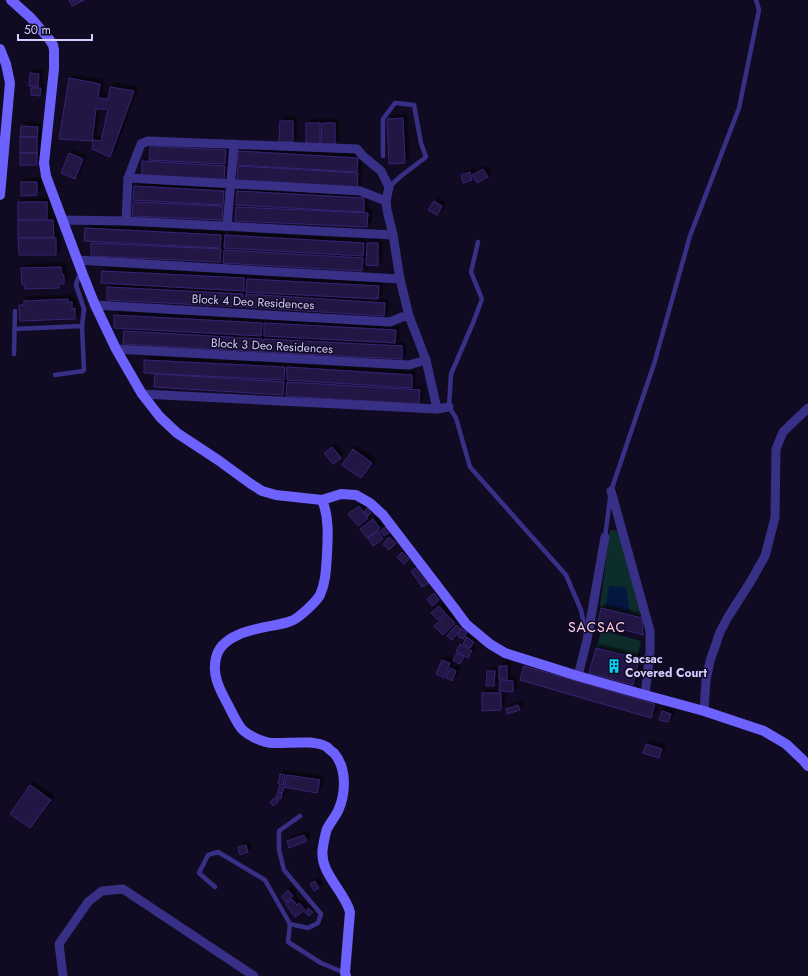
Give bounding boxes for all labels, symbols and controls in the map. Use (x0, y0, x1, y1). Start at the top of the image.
scale bar (18, 16, 92, 42)
text: 50 m (24, 21, 51, 39)
street label: Block 4 Deo Residences (191, 290, 315, 314)
street label: Block 3 Deo Residences (211, 334, 334, 358)
district label: SACSAC (568, 617, 626, 637)
place label: Sacsac Covered Court (625, 650, 707, 682)
building icon: Sacsac Covered Court (606, 658, 622, 674)

